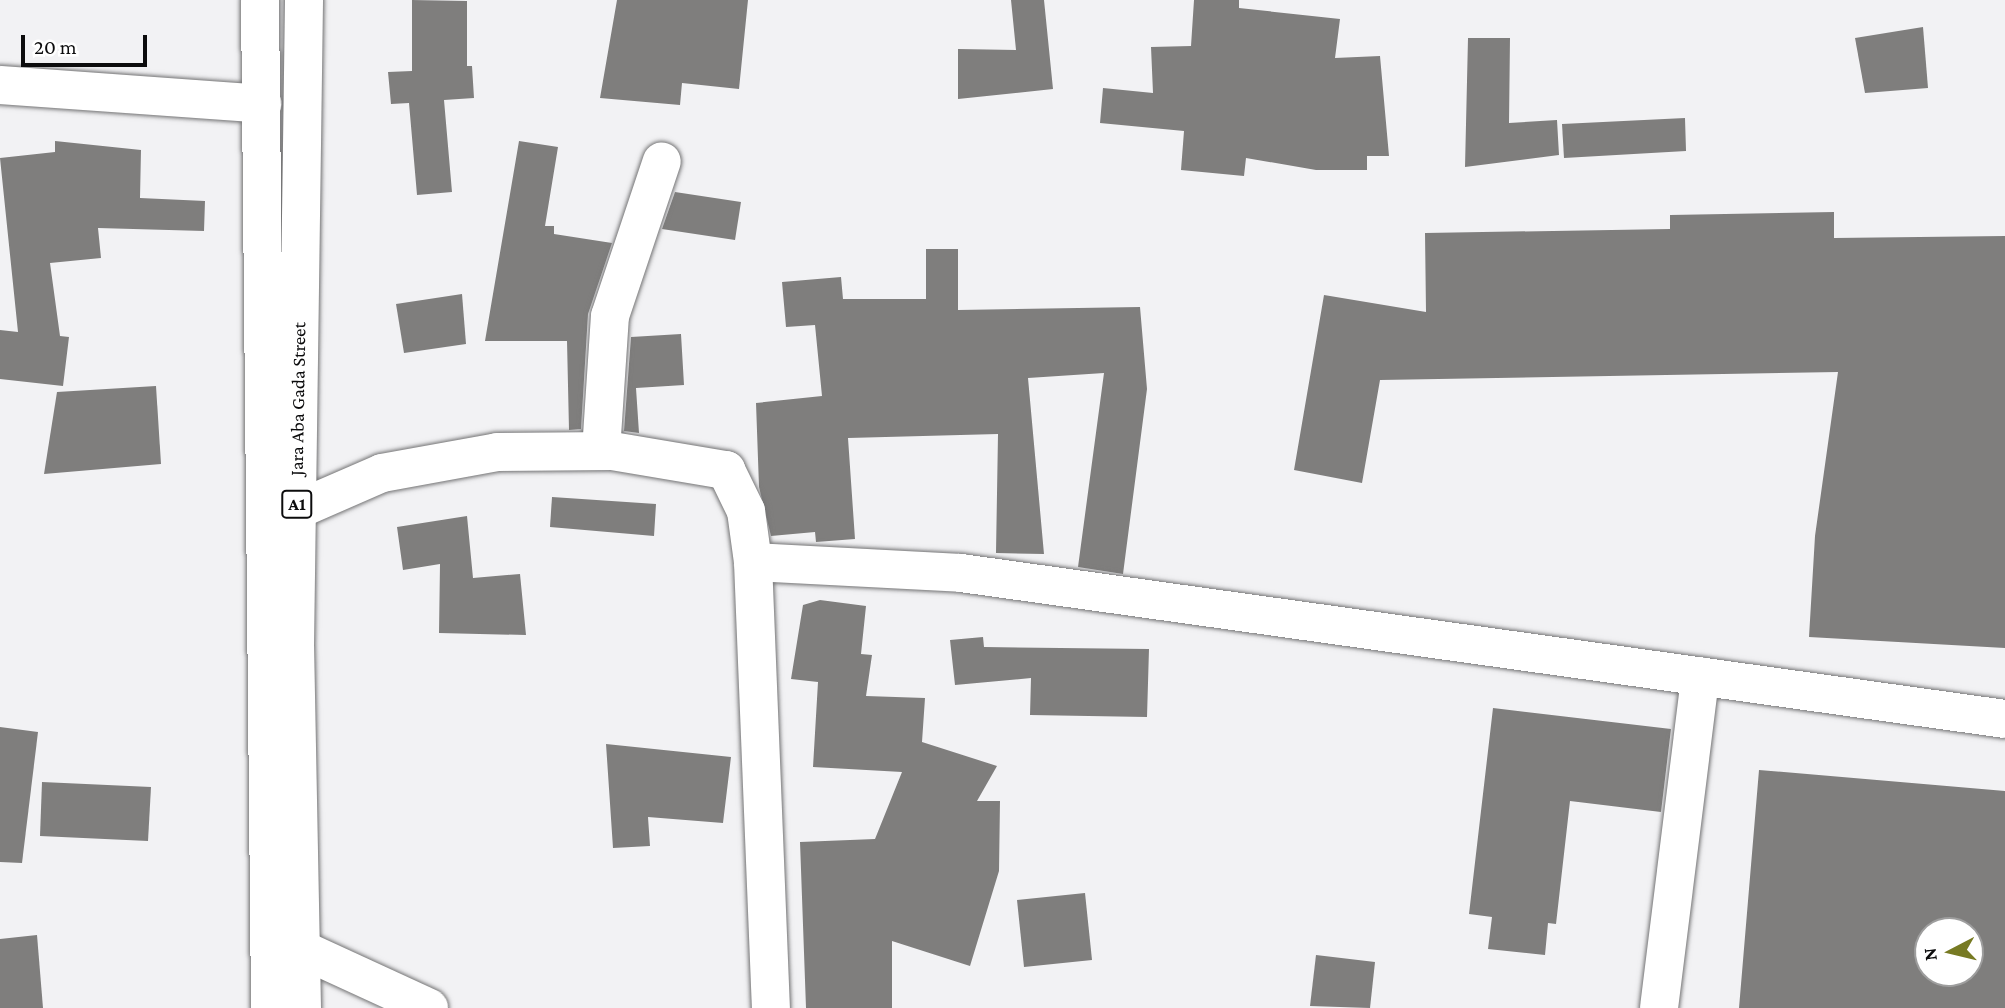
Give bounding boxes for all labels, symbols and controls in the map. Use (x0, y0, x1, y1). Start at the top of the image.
scale bar (24, 21, 150, 65)
text: 20 m (34, 35, 77, 59)
street label: Jara Aba Gada Street (285, 322, 311, 476)
road number: A1 (281, 490, 313, 518)
north arrow (1914, 917, 1984, 987)
text: N (1918, 947, 1941, 962)

